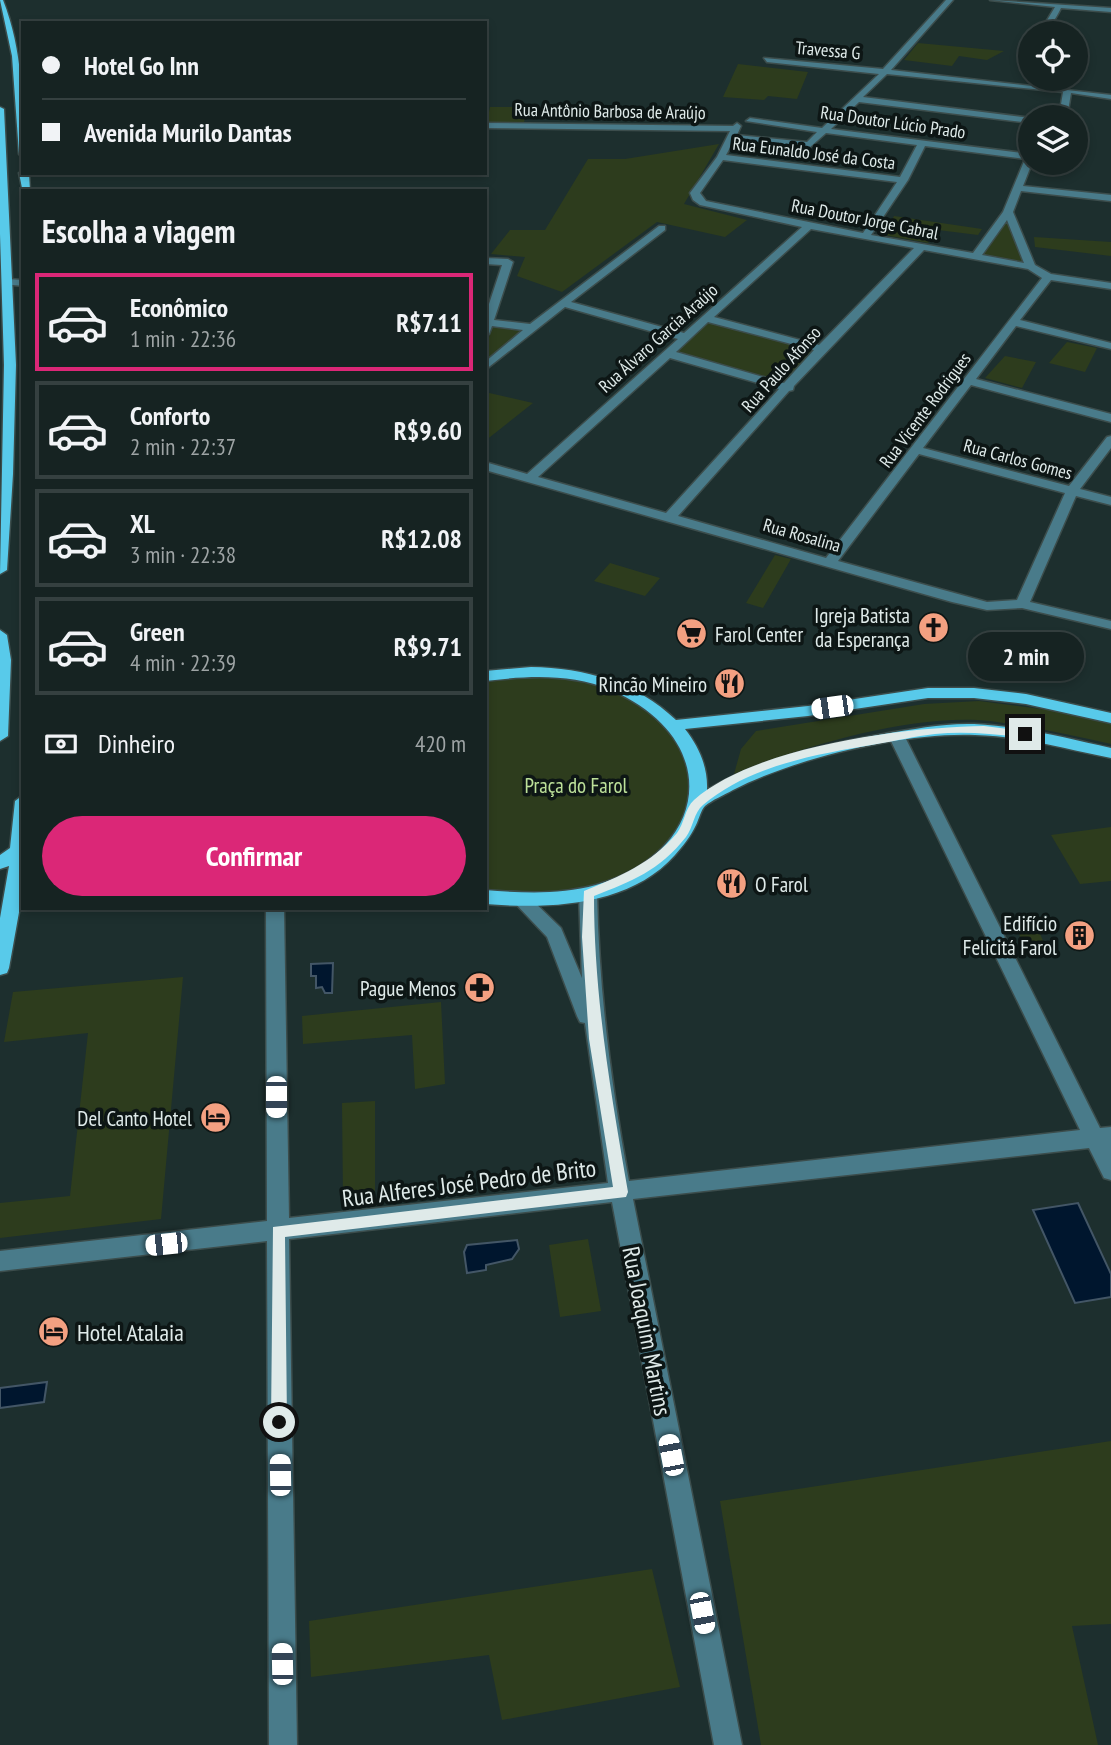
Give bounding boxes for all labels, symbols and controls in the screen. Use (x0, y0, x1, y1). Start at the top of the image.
map controls (1018, 21, 1088, 175)
button: locate (1018, 21, 1088, 91)
street label: Travessa G (795, 36, 862, 64)
text: Hotel Go Inn (84, 49, 199, 82)
street label: Rua Antônio Barbosa de Araújo (514, 98, 706, 124)
street label: Rua Doutor Lúcio Prado (819, 100, 967, 144)
button: layers (1018, 105, 1088, 175)
text: Avenida Murilo Dantas (84, 116, 292, 149)
street label: Rua Eunaldo José da Costa (731, 132, 897, 174)
street label: Rua Doutor Jorge Cabral (790, 193, 941, 245)
text: Escolha a viagem (42, 210, 235, 252)
street label: Rua Álvaro Garcia Araújo (594, 278, 722, 398)
icon: car (46, 291, 109, 354)
text: Econômico (130, 291, 228, 324)
text: R$7.11 (396, 306, 462, 339)
street label: Rua Paulo Afonso (736, 321, 826, 417)
text: 1 min · 22:36 (130, 324, 236, 353)
street label: Rua Vicente Rodrigues (874, 348, 976, 472)
icon: car (46, 399, 109, 462)
text: Conforto (130, 399, 210, 432)
text: R$9.60 (394, 414, 462, 447)
text: 2 min · 22:37 (130, 432, 236, 461)
street label: Rua Carlos Gomes (961, 433, 1075, 485)
icon: car (46, 507, 109, 570)
text: XL (130, 507, 155, 540)
street label: Rua Rosalina (761, 513, 843, 557)
text: R$12.08 (381, 522, 462, 555)
text: 3 min · 22:38 (130, 540, 236, 569)
place label: Igreja Batista da Esperança (814, 602, 910, 653)
church icon: Igreja Batista da Esperança (916, 610, 950, 644)
icon: car (46, 615, 109, 678)
text: Green (130, 615, 185, 648)
supermarket icon: Farol Center (675, 617, 709, 651)
place label: Farol Center (715, 621, 803, 648)
text: R$9.71 (394, 630, 462, 663)
callout: 2 min (967, 632, 1083, 682)
text: 2 min (1003, 642, 1049, 671)
text: 4 min · 22:39 (130, 648, 236, 677)
restaurant icon: Rincão Mineiro (713, 667, 747, 701)
place label: Rincão Mineiro (599, 671, 707, 698)
car (810, 694, 855, 720)
route end (1009, 718, 1041, 750)
icon: cash (42, 725, 80, 763)
text: Dinheiro (98, 727, 175, 760)
text: 420 m (415, 729, 466, 758)
park label: Praça do Farol (525, 772, 628, 799)
button: Confirmar (42, 816, 466, 896)
restaurant icon: O Farol (715, 867, 749, 901)
place label: O Farol (755, 871, 808, 898)
place label: Edifício Felicitá Farol (963, 910, 1057, 961)
building icon: Edifício Felicitá Farol (1063, 918, 1097, 952)
pharmacy icon: Pague Menos (462, 971, 496, 1005)
place label: Pague Menos (360, 975, 456, 1002)
car (266, 1076, 287, 1118)
hotel icon: Del Canto Hotel (198, 1101, 232, 1135)
place label: Del Canto Hotel (77, 1105, 192, 1132)
street label: Rua Alferes José Pedro de Brito (340, 1152, 598, 1214)
car (145, 1231, 188, 1257)
street label: Rua Joaquim Martins (615, 1244, 679, 1418)
hotel icon: Hotel Atalaia (37, 1315, 71, 1349)
place label: Hotel Atalaia (77, 1317, 184, 1348)
route start (263, 1406, 295, 1438)
car (657, 1432, 686, 1478)
car (270, 1454, 291, 1496)
car (688, 1590, 717, 1636)
car (272, 1643, 293, 1685)

